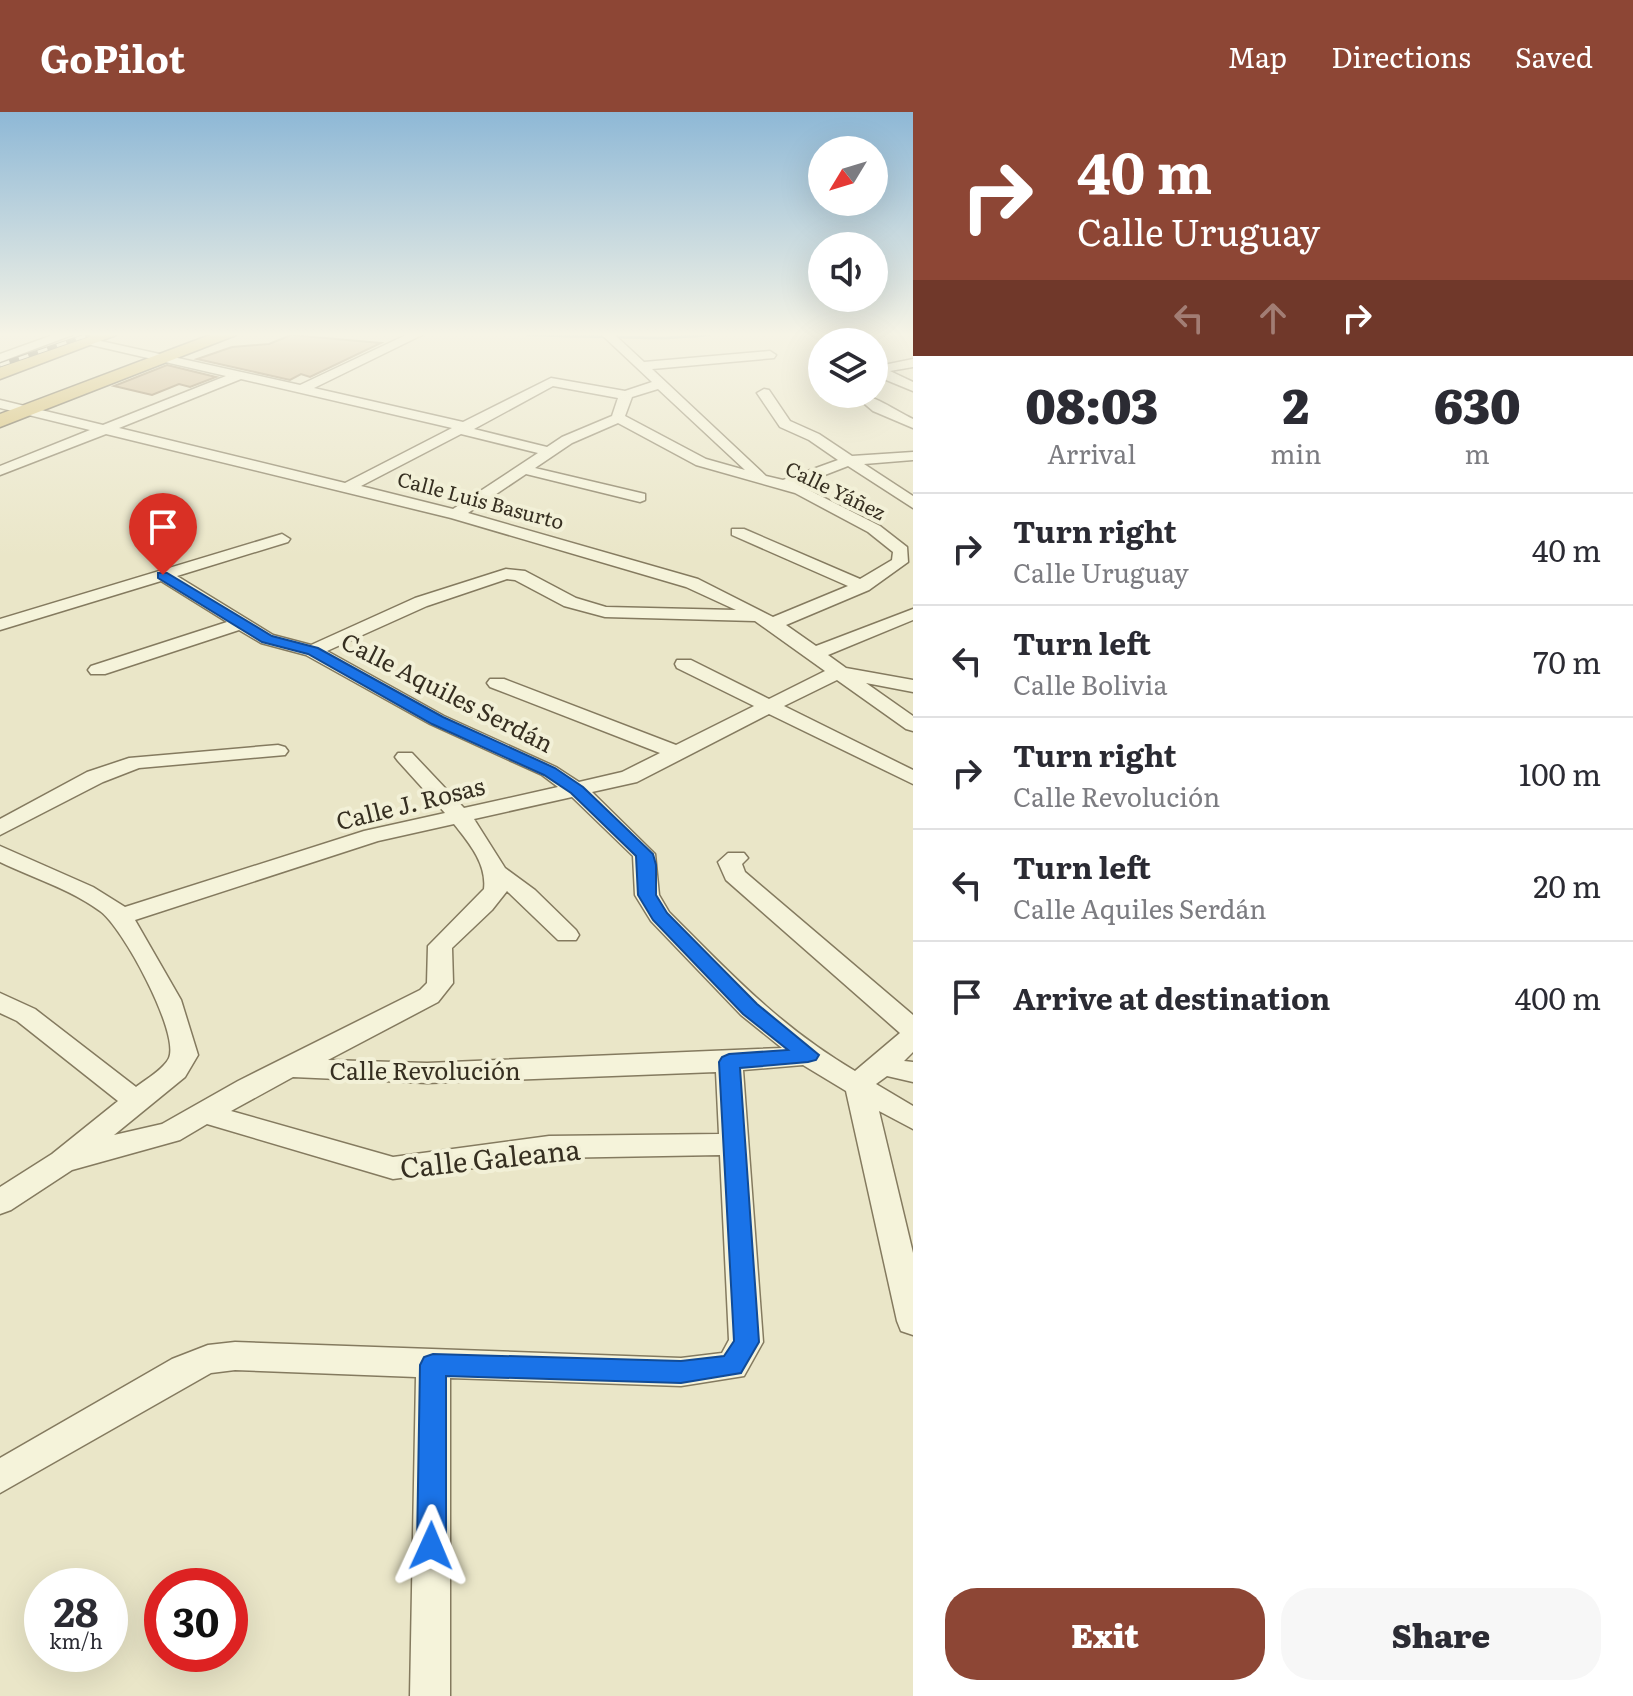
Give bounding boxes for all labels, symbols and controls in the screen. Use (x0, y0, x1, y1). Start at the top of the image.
text: GoPilot (40, 28, 185, 85)
text: Map (1228, 35, 1287, 77)
text: Directions (1331, 35, 1471, 77)
text: Saved (1515, 35, 1593, 77)
text: 40 m (1077, 128, 1212, 211)
north arrow (808, 136, 888, 216)
map controls (808, 136, 888, 408)
icon: right (945, 144, 1049, 248)
text: Calle Uruguay (1077, 204, 1320, 257)
button: sound (808, 232, 888, 312)
icon: left (1167, 296, 1211, 340)
icon: ahead (1251, 296, 1295, 340)
icon: right (1335, 296, 1379, 340)
button: layers (808, 328, 888, 408)
text: 08:03 (1025, 368, 1158, 439)
text: 2 (1283, 368, 1309, 439)
text: 630 (1434, 368, 1521, 439)
text: Arrival (1047, 433, 1136, 472)
text: min (1270, 433, 1321, 472)
text: m (1465, 433, 1490, 472)
street label: Calle Yáñez (781, 452, 891, 526)
street label: Calle Luis Basurto (394, 462, 568, 536)
pin (129, 493, 197, 575)
icon: arrive (141, 505, 185, 549)
text: Turn right (1013, 508, 1177, 552)
icon: right (945, 527, 989, 571)
text: 40 m (1532, 527, 1601, 571)
text: Calle Uruguay (1013, 552, 1189, 591)
text: Turn left (1013, 620, 1151, 664)
street label: Calle Aquiles Serdán (336, 622, 560, 760)
icon: left (945, 639, 989, 683)
text: 70 m (1533, 639, 1601, 683)
text: Calle Bolivia (1013, 664, 1167, 703)
text: Turn right (1013, 732, 1177, 776)
icon: right (945, 751, 989, 795)
text: 100 m (1519, 751, 1601, 795)
street label: Calle J. Rosas (332, 767, 488, 837)
text: Calle Revolución (1013, 776, 1220, 815)
text: Turn left (1013, 844, 1151, 888)
icon: left (945, 863, 989, 907)
text: 20 m (1533, 863, 1601, 907)
text: Calle Aquiles Serdán (1013, 888, 1266, 927)
icon: arrive (945, 975, 989, 1019)
text: Arrive at destination (1013, 975, 1330, 1019)
text: 400 m (1515, 975, 1601, 1019)
street label: Calle Revolución (329, 1052, 521, 1087)
street label: Calle Galeana (398, 1127, 582, 1187)
position arrow (389, 1504, 473, 1588)
speed limit sign: 30 (144, 1568, 248, 1672)
text: 28 (53, 1580, 99, 1639)
button: Exit (945, 1588, 1265, 1680)
button: Share (1281, 1588, 1601, 1680)
text: km/h (49, 1625, 103, 1655)

